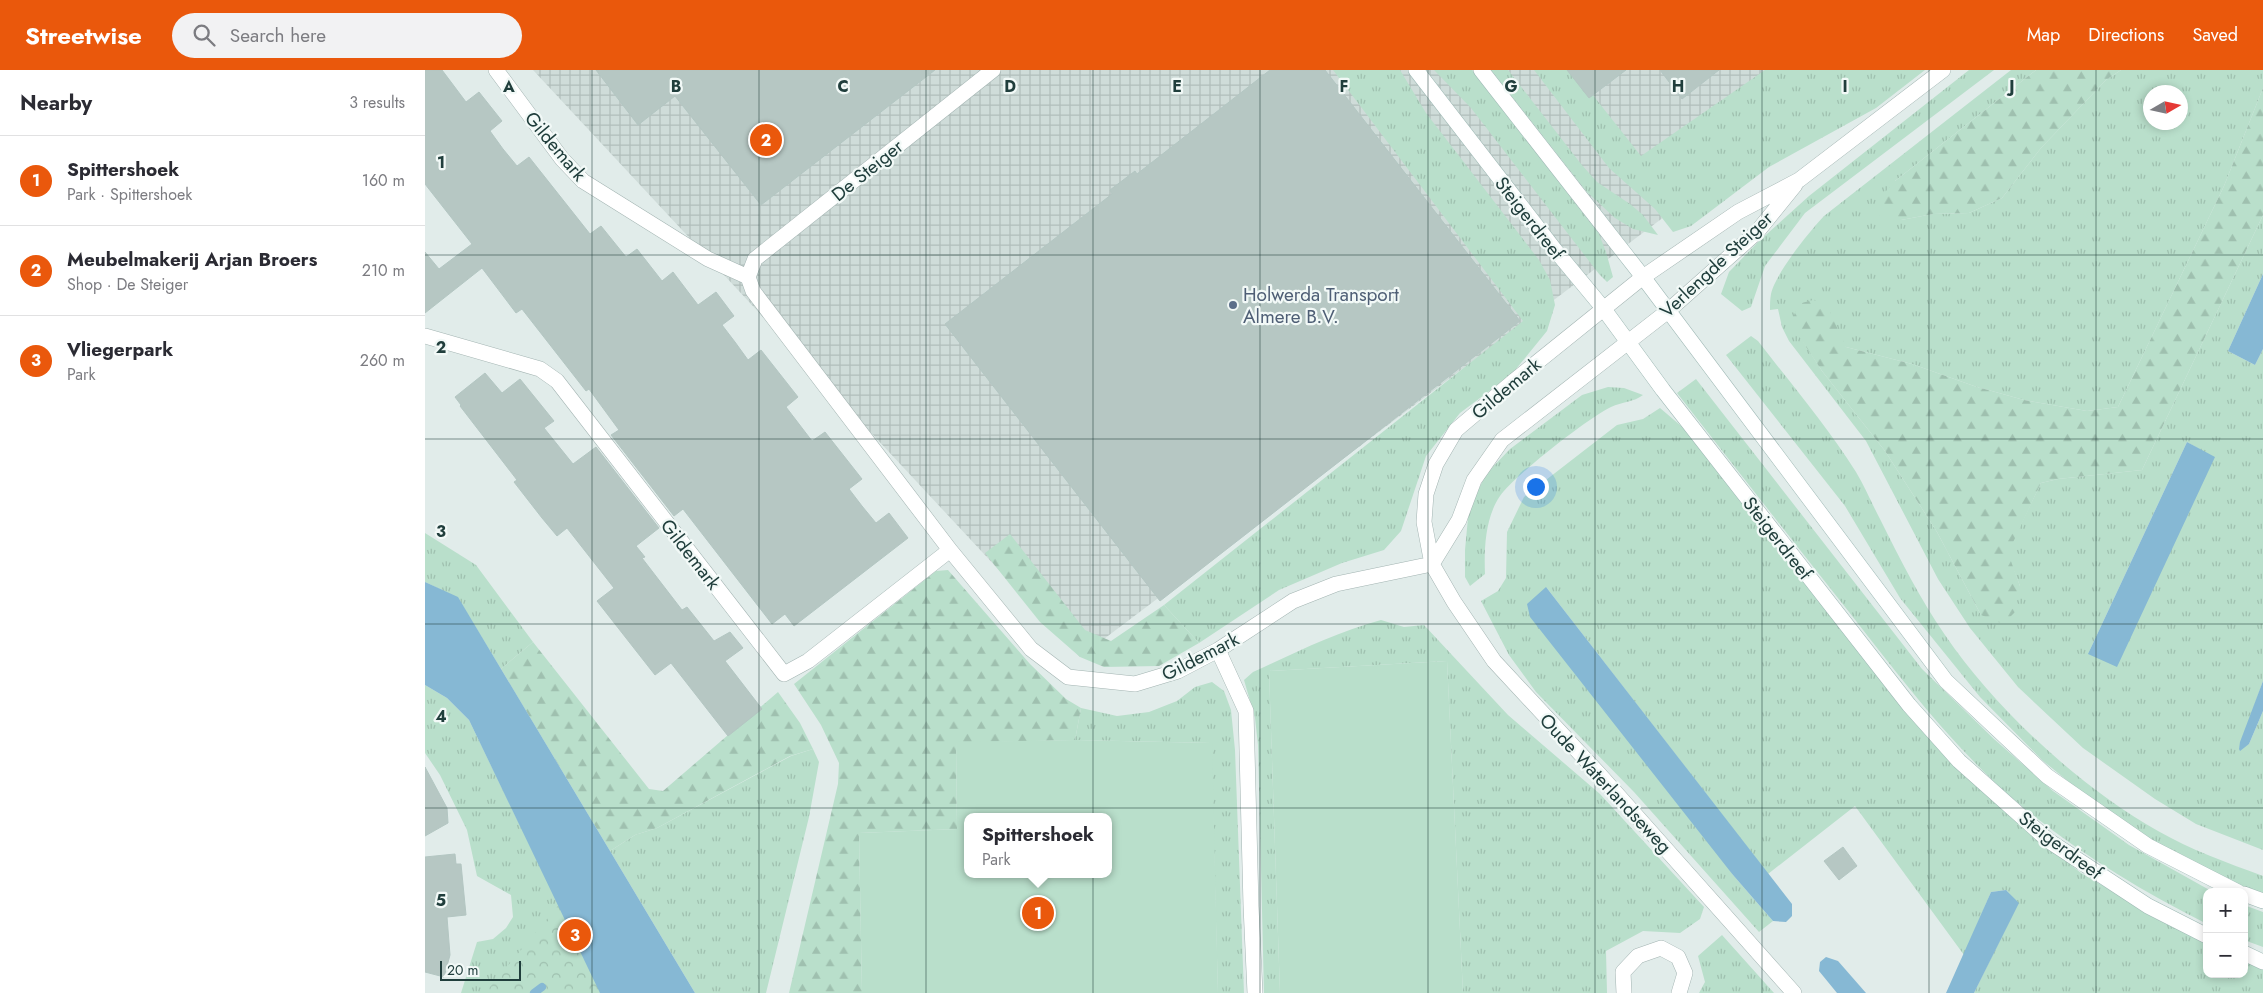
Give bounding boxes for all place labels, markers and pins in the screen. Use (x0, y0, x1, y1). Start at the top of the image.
pin: 2 (750, 121, 782, 159)
place label: Holwerda Transport Almere B.V. (1243, 281, 1399, 330)
marker: Holwerda Transport Almere B.V. (1227, 299, 1239, 311)
pin: 1 (1022, 894, 1054, 932)
pin: 3 (559, 916, 591, 954)

